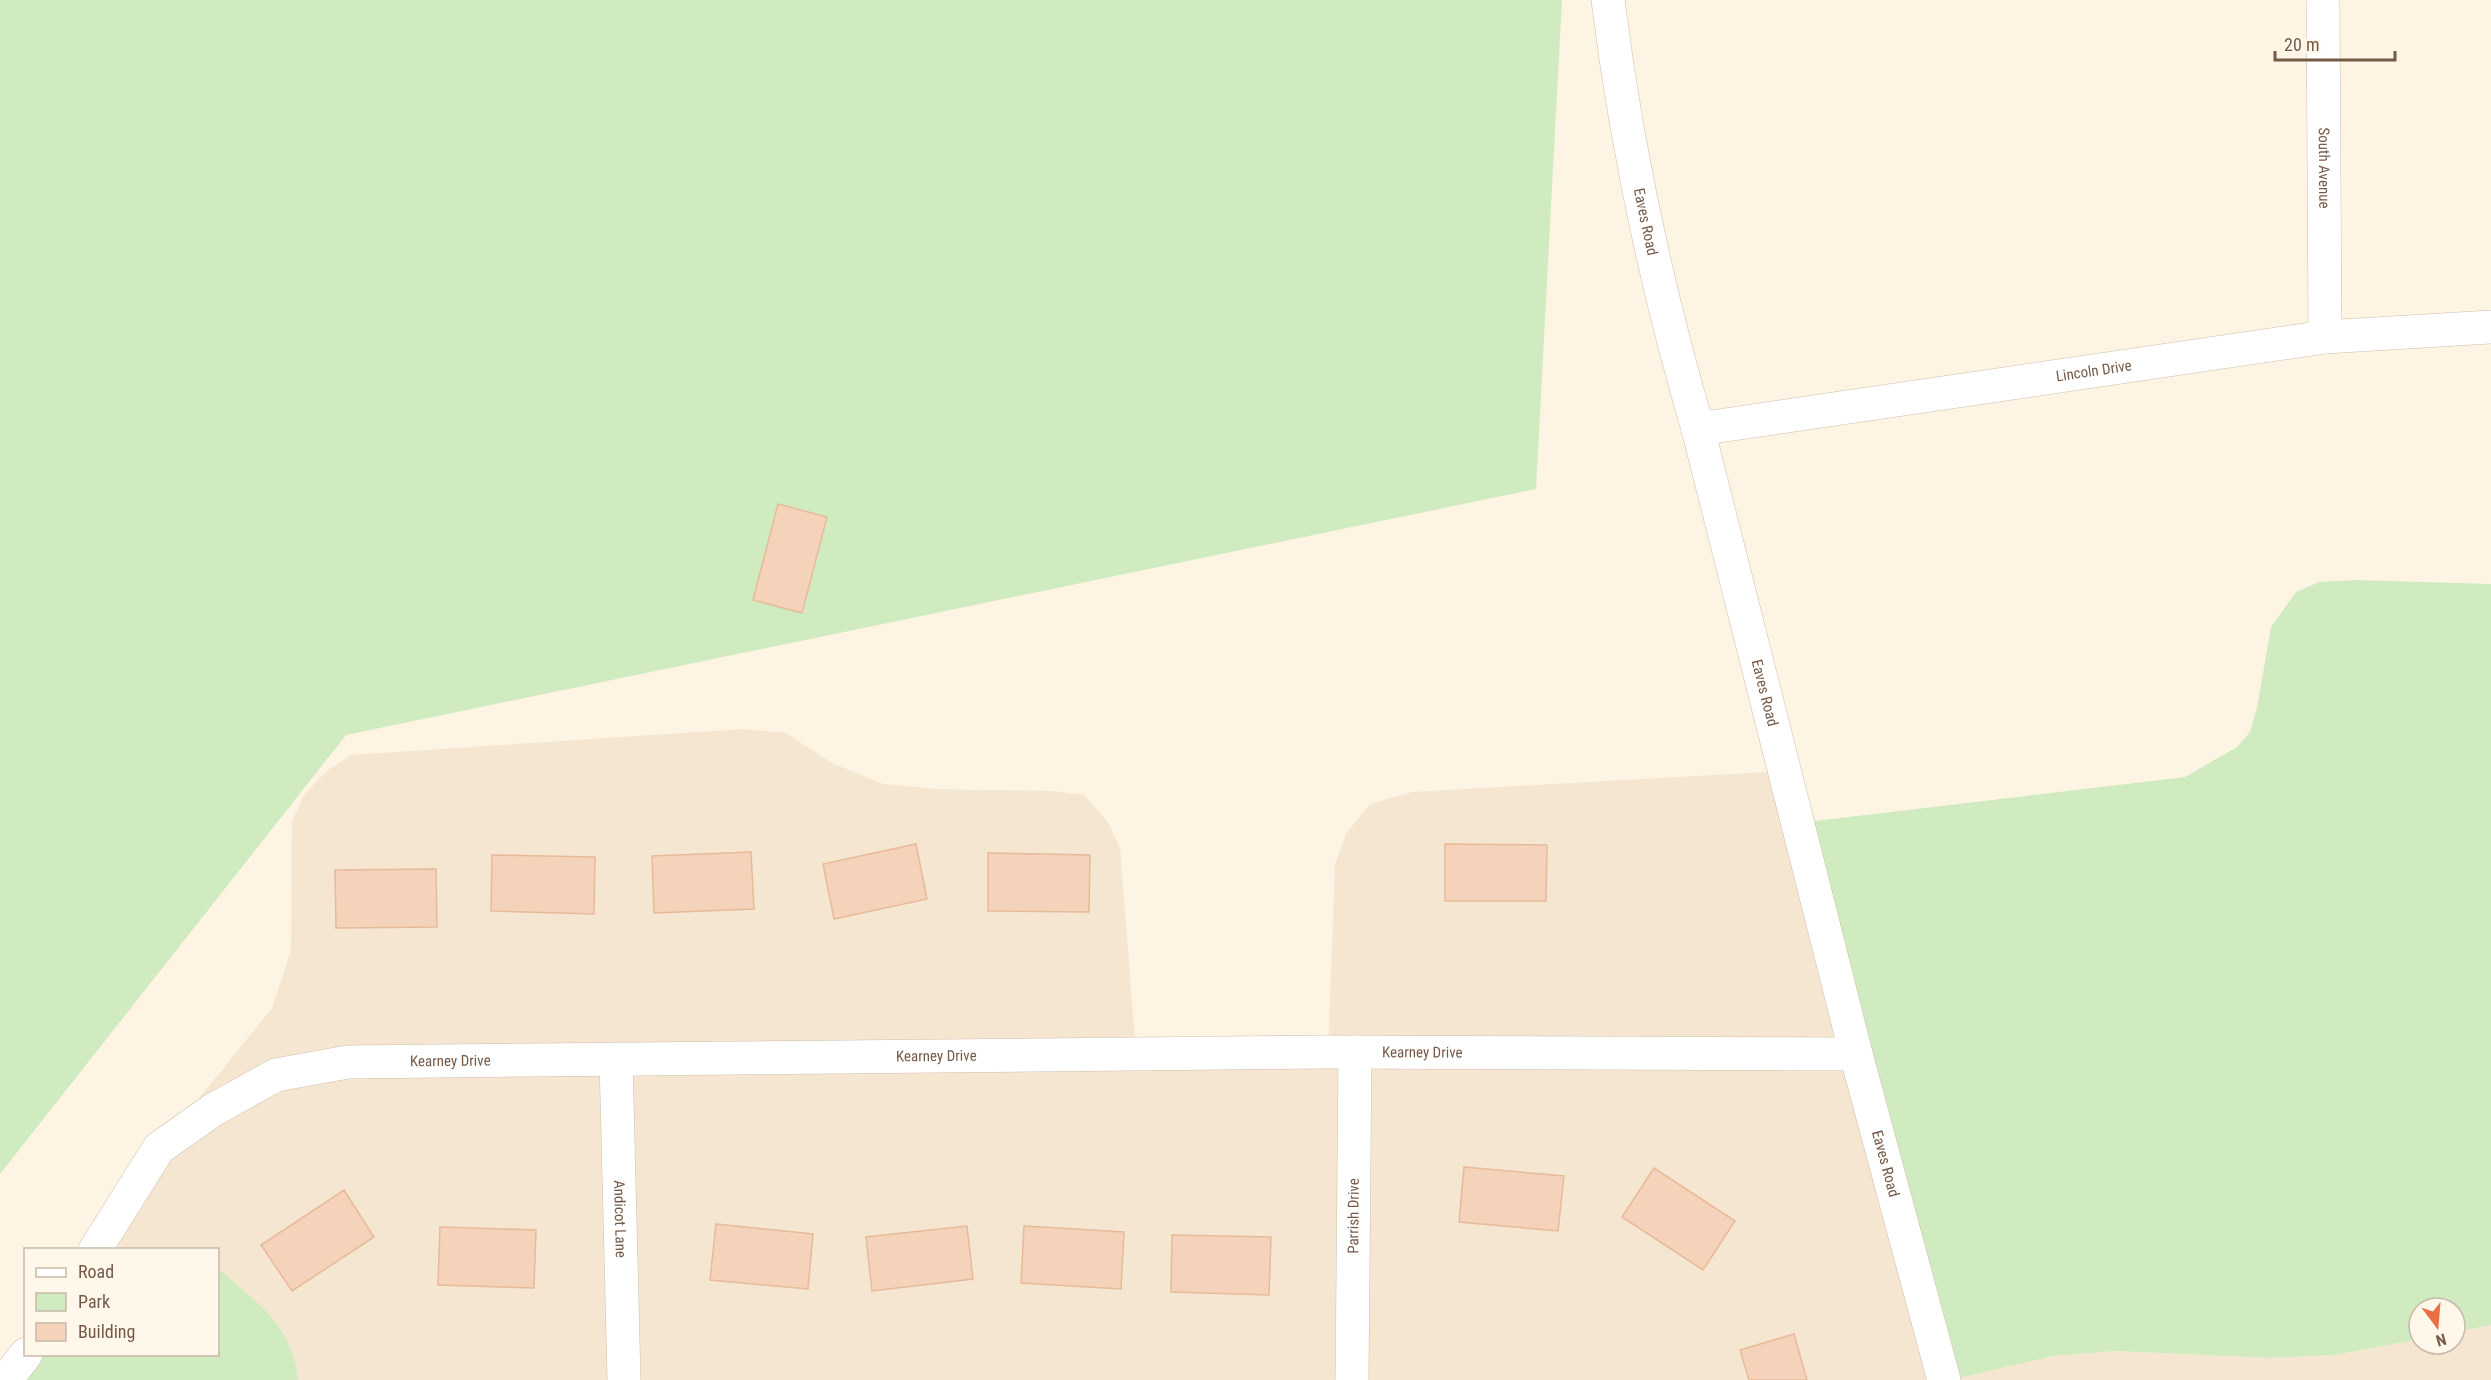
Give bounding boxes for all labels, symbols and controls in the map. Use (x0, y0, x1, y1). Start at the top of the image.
scale bar (2275, 24, 2395, 62)
text: 20 m (2284, 34, 2319, 55)
street label: South Avenue (2315, 127, 2333, 209)
street label: Eaves Road (1630, 187, 1662, 257)
street label: Lincoln Drive (2055, 356, 2133, 385)
street label: Eaves Road (1748, 658, 1782, 728)
street label: Kearney Drive (1382, 1043, 1463, 1062)
street label: Kearney Drive (896, 1047, 977, 1065)
street label: Kearney Drive (410, 1052, 491, 1070)
street label: Eaves Road (1868, 1128, 1903, 1199)
street label: Parrish Drive (1344, 1178, 1363, 1254)
street label: Andicot Lane (610, 1180, 630, 1258)
legend (24, 1248, 219, 1356)
text: Road (78, 1261, 114, 1282)
text: Park (78, 1291, 110, 1312)
north arrow (2407, 1296, 2467, 1356)
text: Building (78, 1321, 135, 1342)
text: N (2434, 1329, 2448, 1350)

